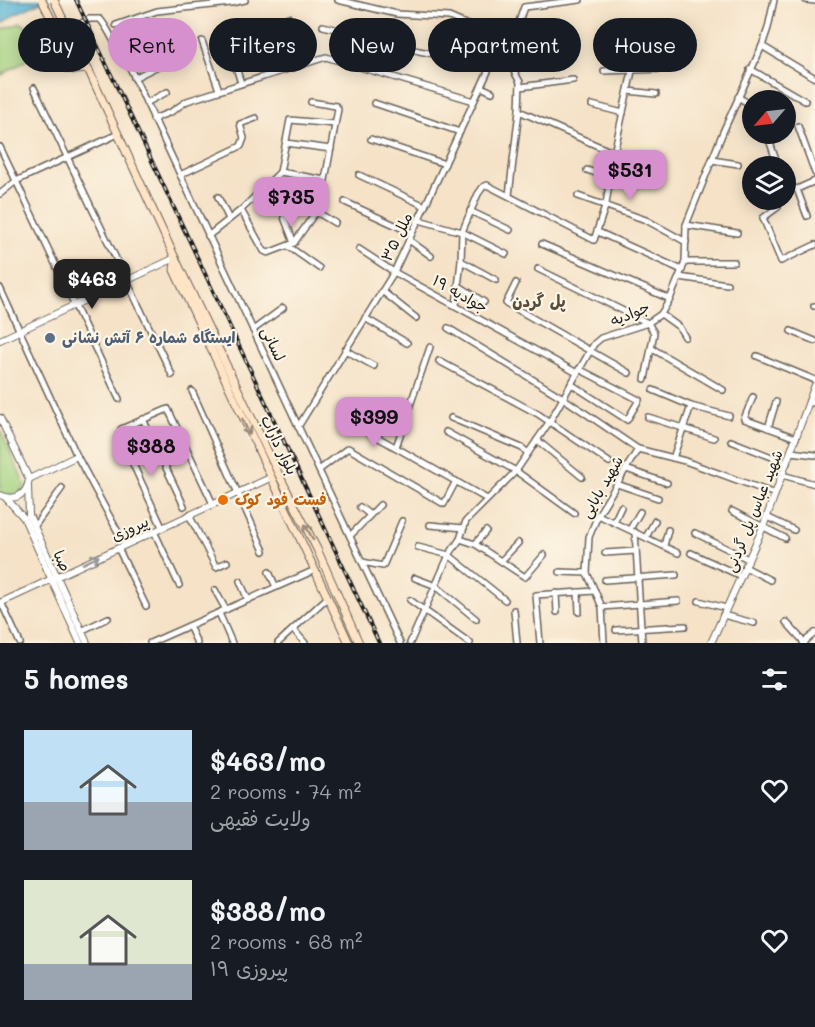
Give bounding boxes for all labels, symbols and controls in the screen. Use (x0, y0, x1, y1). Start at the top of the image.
chip: Buy (18, 18, 96, 72)
chip: Rent (108, 18, 197, 72)
chip: Filters (209, 18, 317, 72)
chip: New (329, 18, 416, 72)
chip: Apartment (428, 18, 581, 72)
chip: House (593, 18, 697, 72)
north arrow (742, 90, 796, 144)
map controls (742, 90, 796, 210)
pin: $531 (594, 150, 666, 201)
text: $531 (608, 156, 652, 182)
button: layers (742, 156, 796, 210)
pin: $735 (255, 177, 327, 228)
text: $735 (267, 183, 315, 209)
street label: ملل ۳۵ (376, 209, 416, 264)
pin: $463 (56, 259, 128, 310)
text: $463 (67, 265, 117, 291)
street label: جوادیه ۱۹ (429, 270, 492, 317)
district label: پل گردن (512, 290, 566, 312)
street label: جوادیه (607, 296, 652, 330)
street label: لسانی (256, 323, 290, 364)
place label: ایستگاه شماره ۶ آتش نشانی (62, 327, 236, 348)
marker: ایستگاه شماره ۶ آتش نشانی (43, 331, 57, 345)
pin: $399 (338, 397, 410, 448)
text: $399 (350, 403, 398, 429)
street label: بلوار داراب (257, 412, 303, 478)
one-way arrow (242, 418, 253, 436)
pin: $388 (115, 426, 187, 477)
text: $388 (126, 432, 176, 458)
street label: شهید عباس پل گردنی (719, 446, 788, 575)
street label: شهید بابایی (575, 452, 628, 522)
place label: فست فود کوک (235, 489, 327, 510)
marker: فست فود کوک (216, 493, 230, 507)
street label: پیروزی (108, 511, 152, 546)
one-way arrow (303, 524, 314, 542)
street label: صبا (49, 547, 76, 574)
one-way arrow (82, 554, 100, 566)
text: 5 homes (24, 662, 129, 696)
icon: filters (758, 663, 791, 696)
text: $463/mo (210, 744, 326, 778)
icon: home (72, 754, 144, 826)
icon: heart (758, 774, 791, 807)
text: 2 rooms · 74 m² (210, 778, 361, 804)
text: ولایت فقیهی (210, 805, 311, 831)
text: $388/mo (210, 894, 326, 928)
icon: home (72, 904, 144, 976)
icon: heart (758, 924, 791, 957)
text: 2 rooms · 68 m² (210, 928, 363, 954)
text: پیروزی ۱۹ (210, 955, 288, 981)

